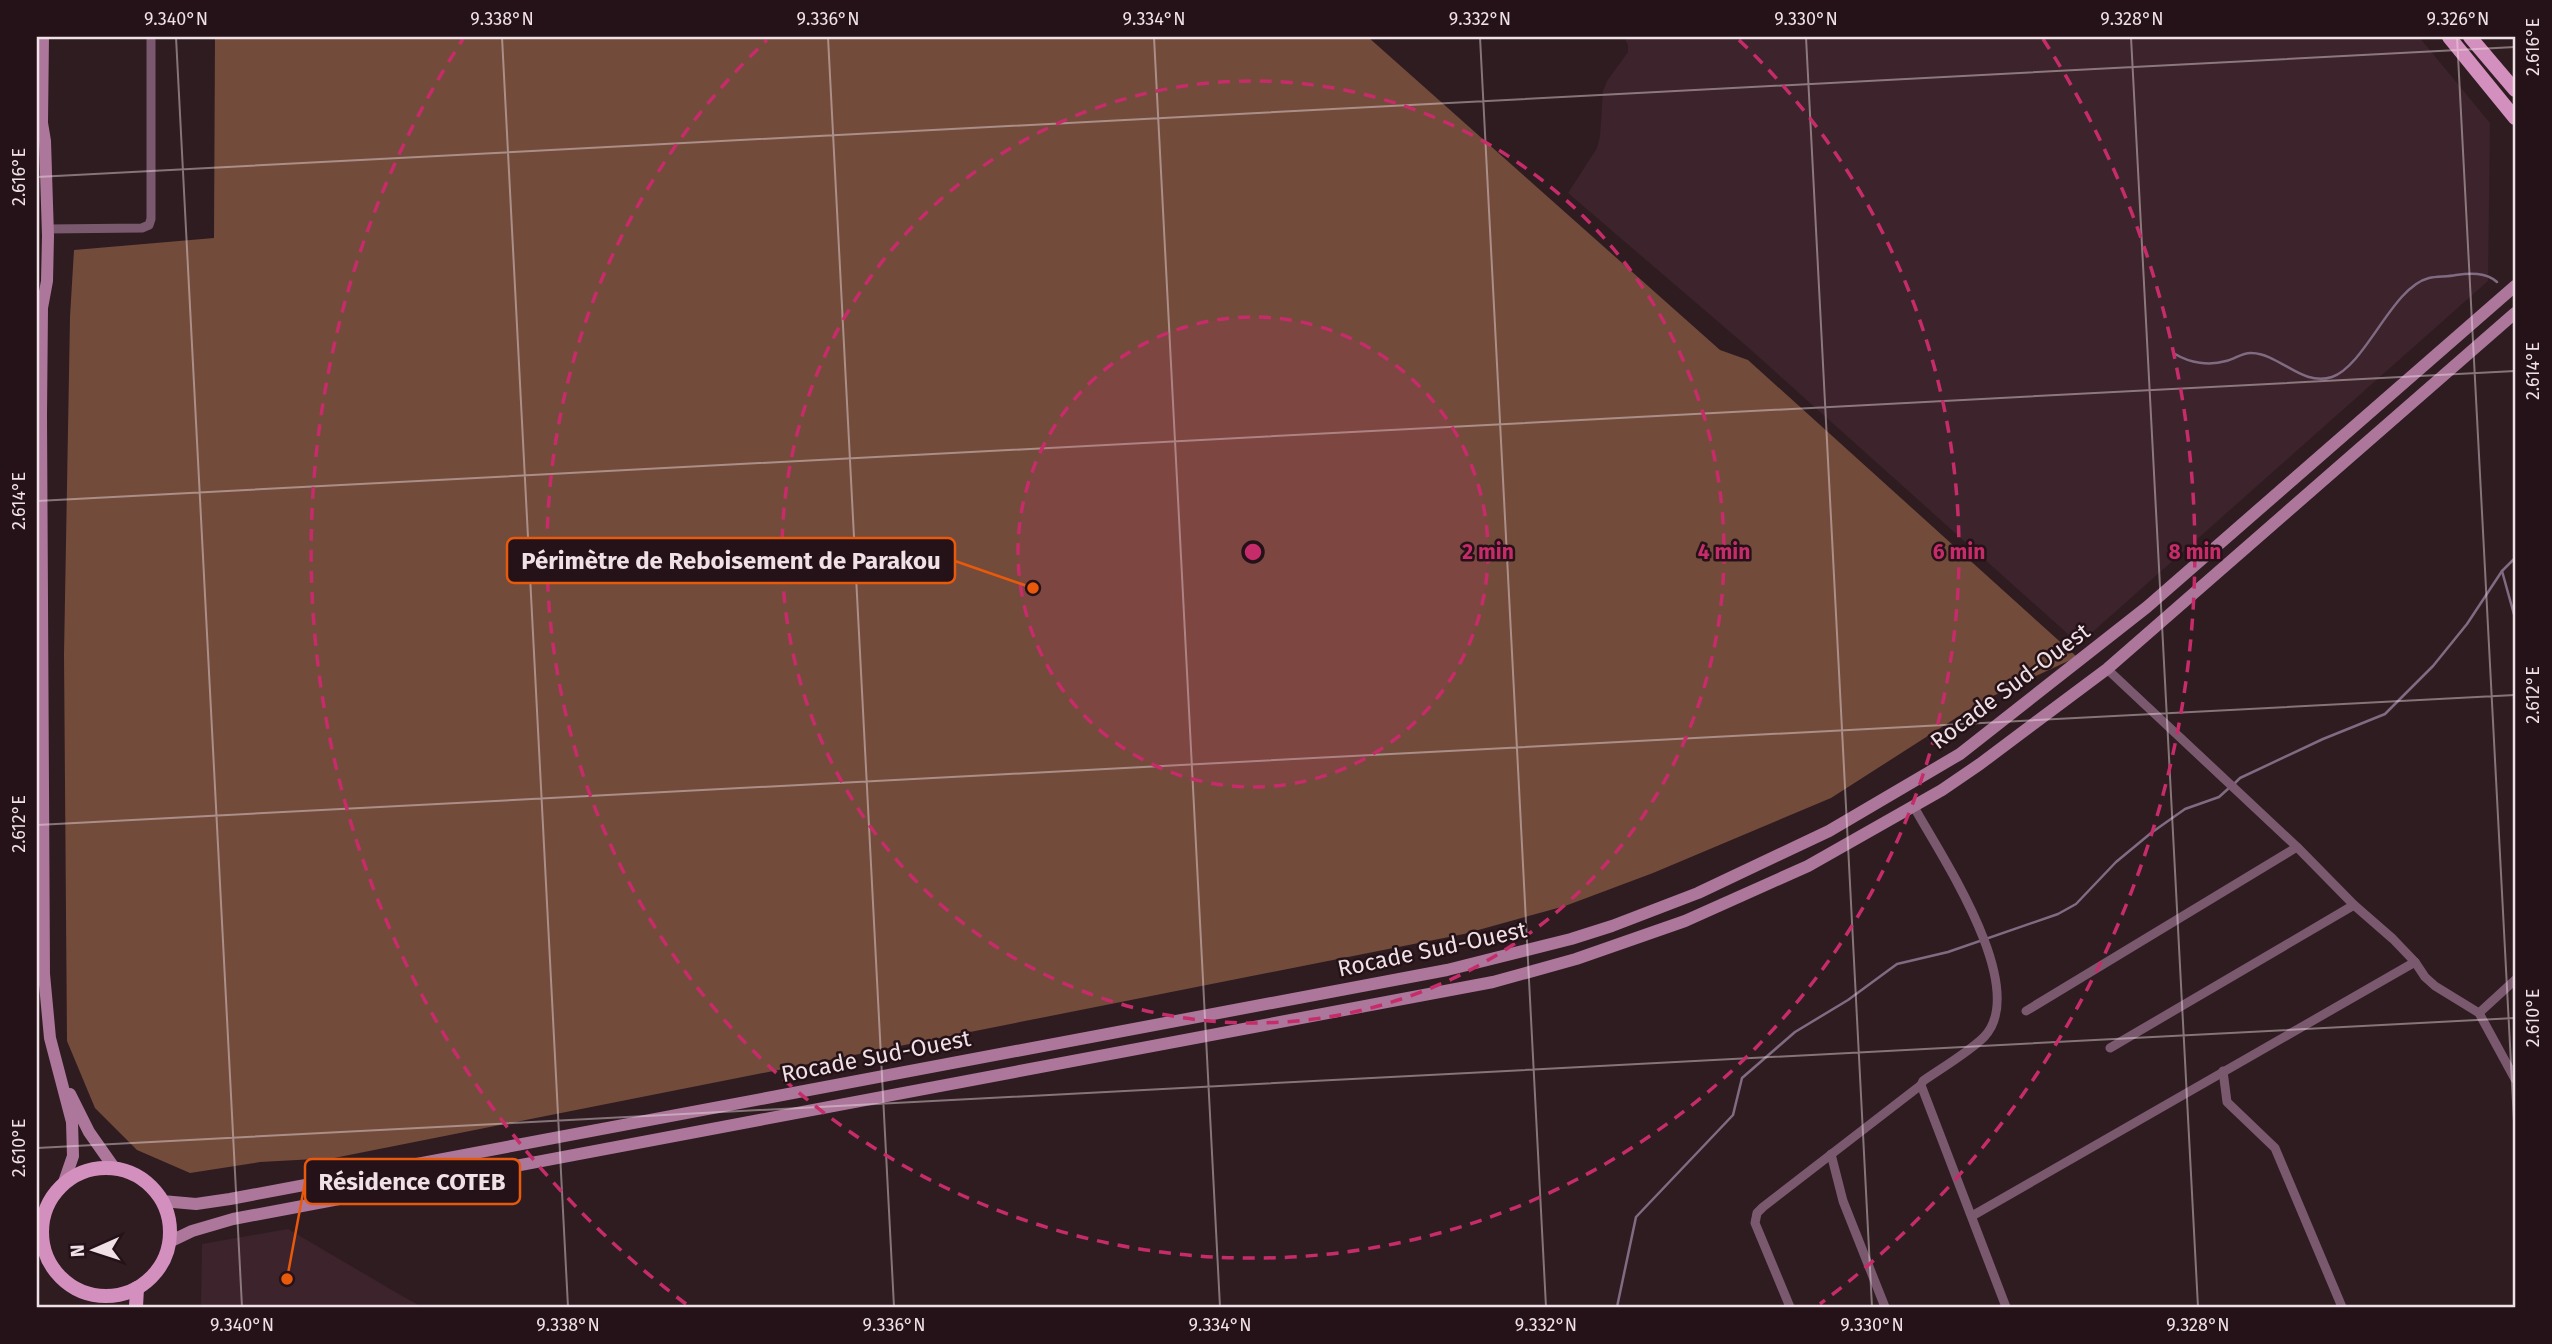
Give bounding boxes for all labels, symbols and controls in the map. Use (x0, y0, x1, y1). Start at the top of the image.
text: 9.340°N (144, 8, 208, 30)
text: 9.338°N (470, 8, 534, 30)
text: 9.336°N (796, 8, 860, 30)
text: 9.334°N (1122, 8, 1186, 30)
text: 9.332°N (1449, 8, 1511, 30)
text: 9.330°N (1774, 8, 1838, 30)
text: 9.328°N (2100, 8, 2164, 30)
text: 9.326°N (2427, 8, 2489, 30)
text: 2.616°E (2522, 18, 2544, 76)
text: 2.616°E (8, 148, 30, 206)
text: 2.614°E (2522, 342, 2544, 400)
text: 2.614°E (8, 472, 30, 530)
callout: Périmètre de Reboisement de Parakou (507, 538, 955, 583)
text: 2 min (1462, 539, 1514, 565)
text: 4 min (1698, 539, 1750, 565)
text: 6 min (1933, 539, 1985, 565)
text: 8 min (2169, 539, 2221, 565)
centre of rings (1241, 540, 1265, 564)
text: Périmètre de Reboisement de Parakou (521, 547, 941, 575)
street label: Rocade Sud-Ouest (1925, 616, 2096, 755)
text: 2.612°E (2522, 666, 2544, 724)
text: 2.612°E (8, 795, 30, 853)
street label: Rocade Sud-Ouest (1335, 915, 1530, 983)
text: 2.610°E (2522, 989, 2544, 1047)
street label: Rocade Sud-Ouest (779, 1024, 974, 1088)
text: 2.610°E (8, 1119, 30, 1177)
callout: Résidence COTEB (305, 1159, 520, 1204)
text: Résidence COTEB (319, 1168, 506, 1196)
north arrow (60, 1214, 130, 1284)
text: N (66, 1244, 89, 1258)
text: 9.340°N (210, 1314, 274, 1336)
text: 9.338°N (536, 1314, 600, 1336)
text: 9.336°N (862, 1314, 926, 1336)
text: 9.334°N (1188, 1314, 1252, 1336)
text: 9.332°N (1515, 1314, 1577, 1336)
text: 9.330°N (1840, 1314, 1904, 1336)
text: 9.328°N (2166, 1314, 2230, 1336)

